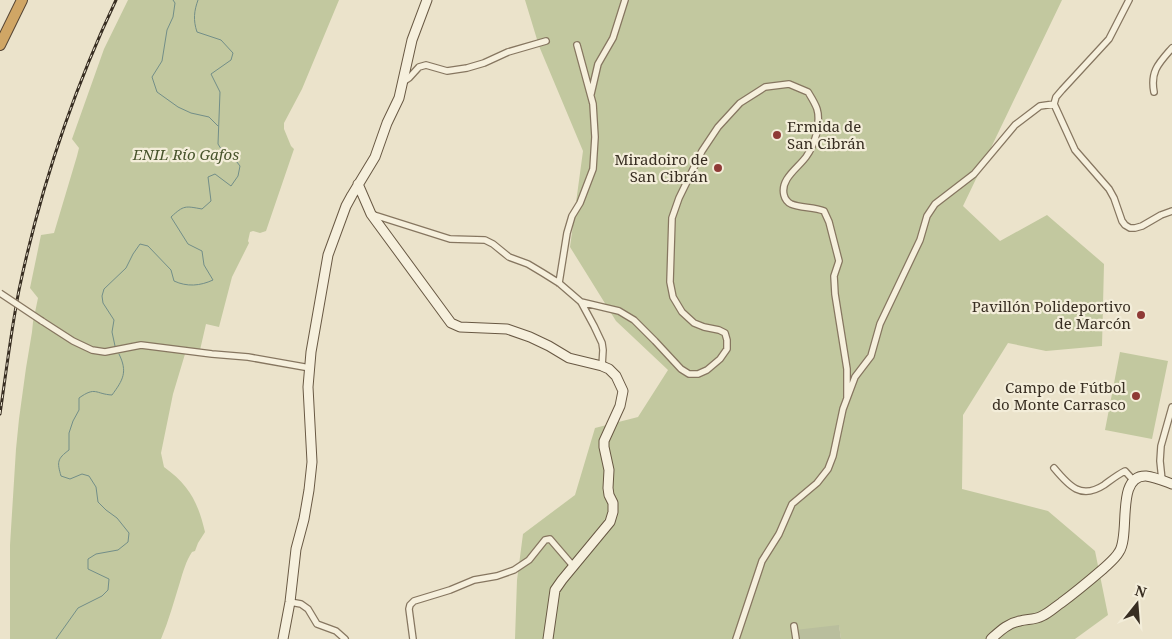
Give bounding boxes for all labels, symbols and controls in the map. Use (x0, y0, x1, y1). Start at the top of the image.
place label: Ermida de San Cibrán (787, 116, 866, 153)
marker: Ermida de San Cibrán (771, 129, 783, 141)
park label: ENIL Río Gafos (132, 144, 239, 164)
place label: Miradoiro de San Cibrán (614, 149, 708, 186)
marker: Miradoiro de San Cibrán (712, 162, 724, 174)
place label: Pavillón Polideportivo de Marcón (972, 296, 1131, 333)
marker: Pavillón Polideportivo de Marcón (1135, 309, 1147, 321)
place label: Campo de Fútbol do Monte Carrasco (992, 377, 1126, 414)
marker: Campo de Fútbol do Monte Carrasco (1130, 390, 1142, 402)
north arrow (1112, 579, 1162, 629)
text: N (1133, 580, 1149, 602)

